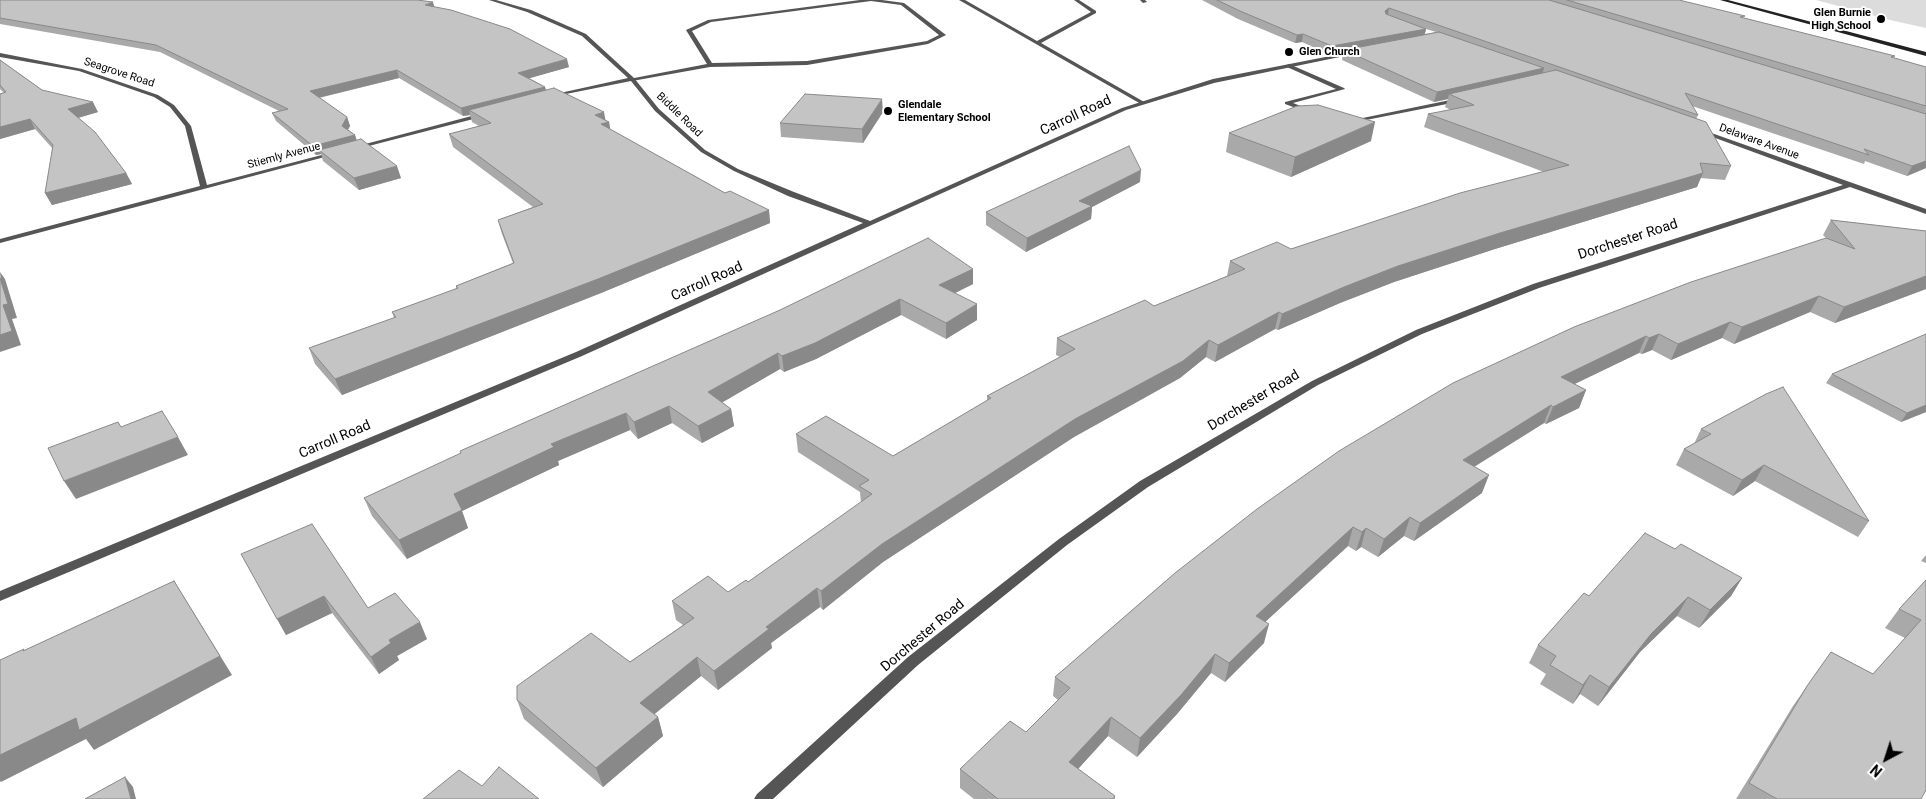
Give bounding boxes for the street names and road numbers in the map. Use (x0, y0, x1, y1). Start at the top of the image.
street label: Seagrove Road (82, 55, 156, 91)
street label: Biddle Road (653, 90, 705, 140)
street label: Carroll Road (1038, 92, 1114, 140)
street label: Delaware Avenue (1717, 121, 1801, 163)
street label: Stiemly Avenue (246, 140, 322, 172)
street label: Dorchester Road (1576, 216, 1680, 264)
street label: Carroll Road (669, 259, 745, 305)
street label: Dorchester Road (1205, 367, 1303, 435)
street label: Carroll Road (297, 417, 373, 463)
street label: Dorchester Road (878, 596, 968, 676)

